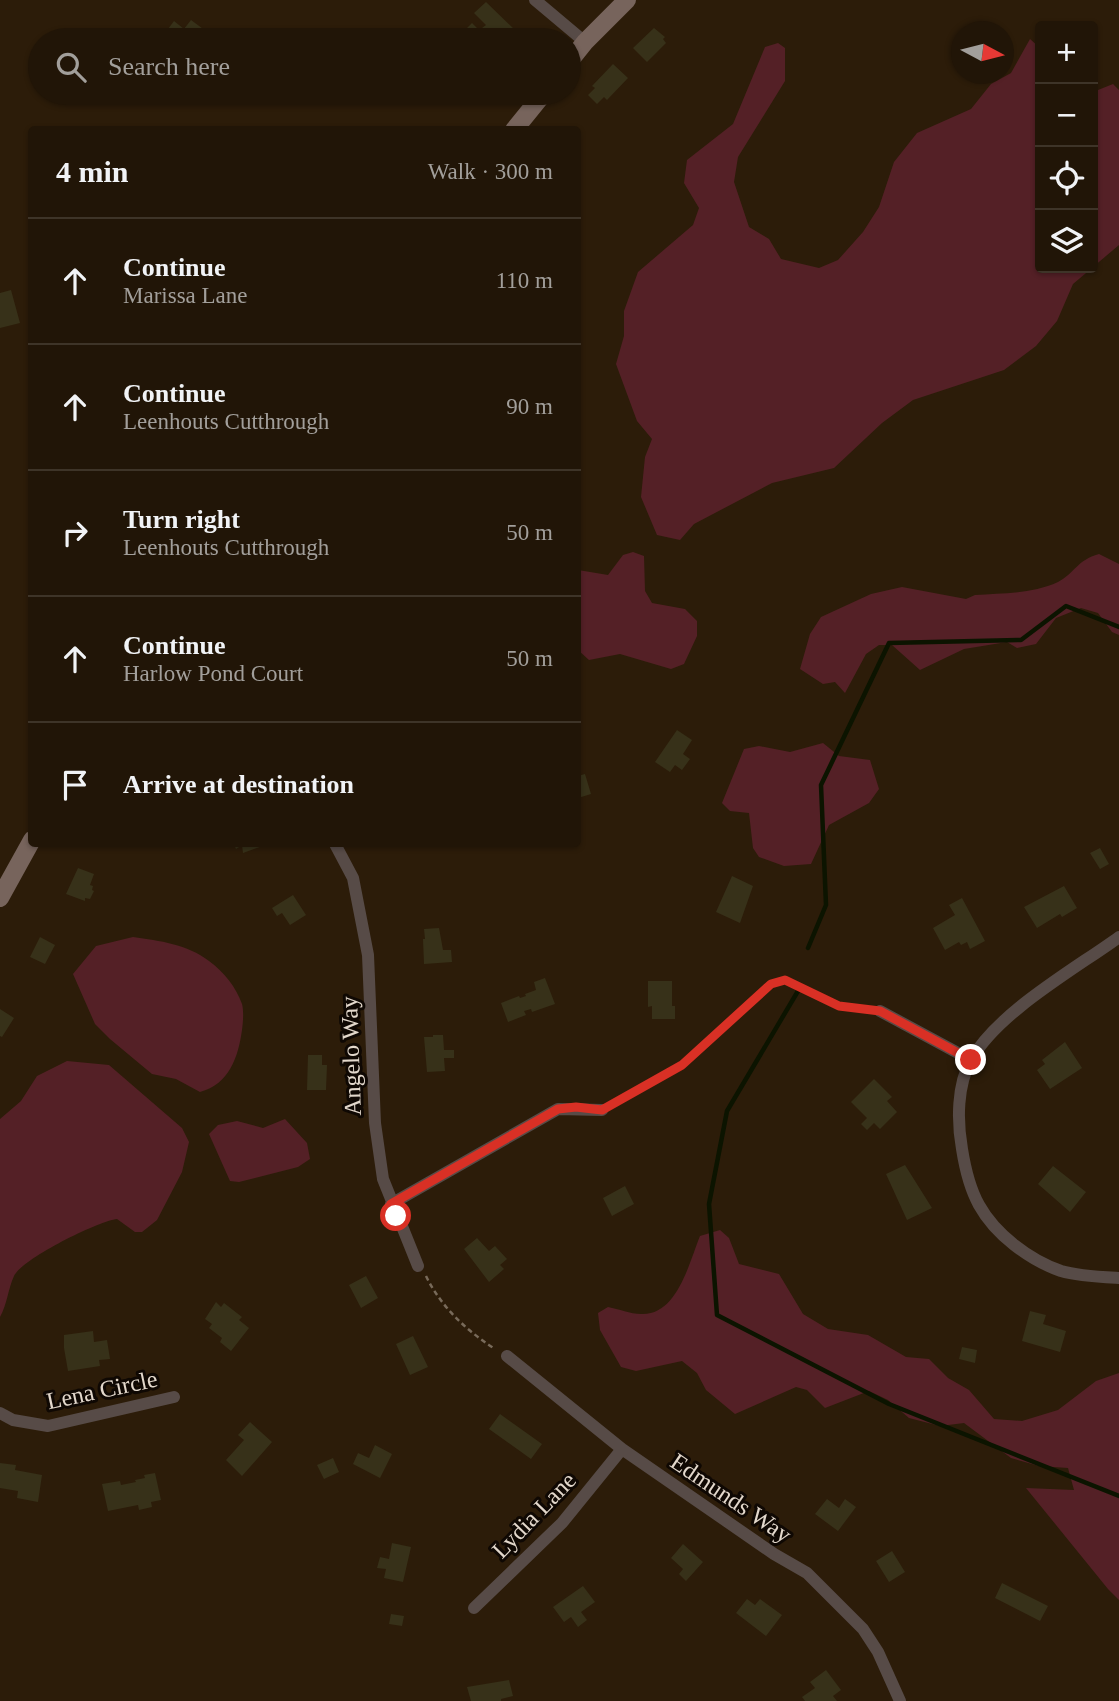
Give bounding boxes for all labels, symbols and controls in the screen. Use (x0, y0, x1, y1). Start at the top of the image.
north arrow (951, 21, 1014, 84)
map controls (1035, 21, 1098, 273)
button: + (1035, 21, 1098, 84)
search box (28, 28, 581, 105)
icon: search (52, 48, 90, 86)
text: Search here (108, 52, 230, 81)
button: − (1035, 84, 1098, 147)
button: locate (1035, 147, 1098, 210)
text: 4 min (56, 155, 129, 188)
text: Walk · 300 m (428, 159, 553, 184)
button: layers (1035, 210, 1098, 273)
text: Continue (123, 253, 226, 282)
icon: ahead (56, 262, 94, 300)
text: 110 m (496, 268, 553, 293)
text: Marissa Lane (123, 283, 248, 308)
text: Continue (123, 379, 226, 408)
icon: ahead (56, 388, 94, 426)
text: 90 m (506, 394, 553, 419)
text: Leenhouts Cutthrough (123, 409, 329, 434)
text: Turn right (123, 505, 240, 534)
icon: right (56, 514, 94, 552)
text: 50 m (506, 520, 553, 545)
text: Leenhouts Cutthrough (123, 535, 329, 560)
text: Continue (123, 631, 226, 660)
icon: ahead (56, 640, 94, 678)
text: 50 m (506, 646, 553, 671)
text: Harlow Pond Court (123, 661, 303, 686)
icon: arrive (56, 766, 94, 804)
text: Arrive at destination (123, 770, 354, 799)
street label: Angelo Way (336, 996, 366, 1116)
route end (955, 1044, 986, 1075)
route start (380, 1200, 411, 1231)
street label: Lena Circle (44, 1366, 160, 1414)
street label: Edmunds Way (666, 1448, 796, 1548)
street label: Lydia Lane (487, 1467, 581, 1563)

